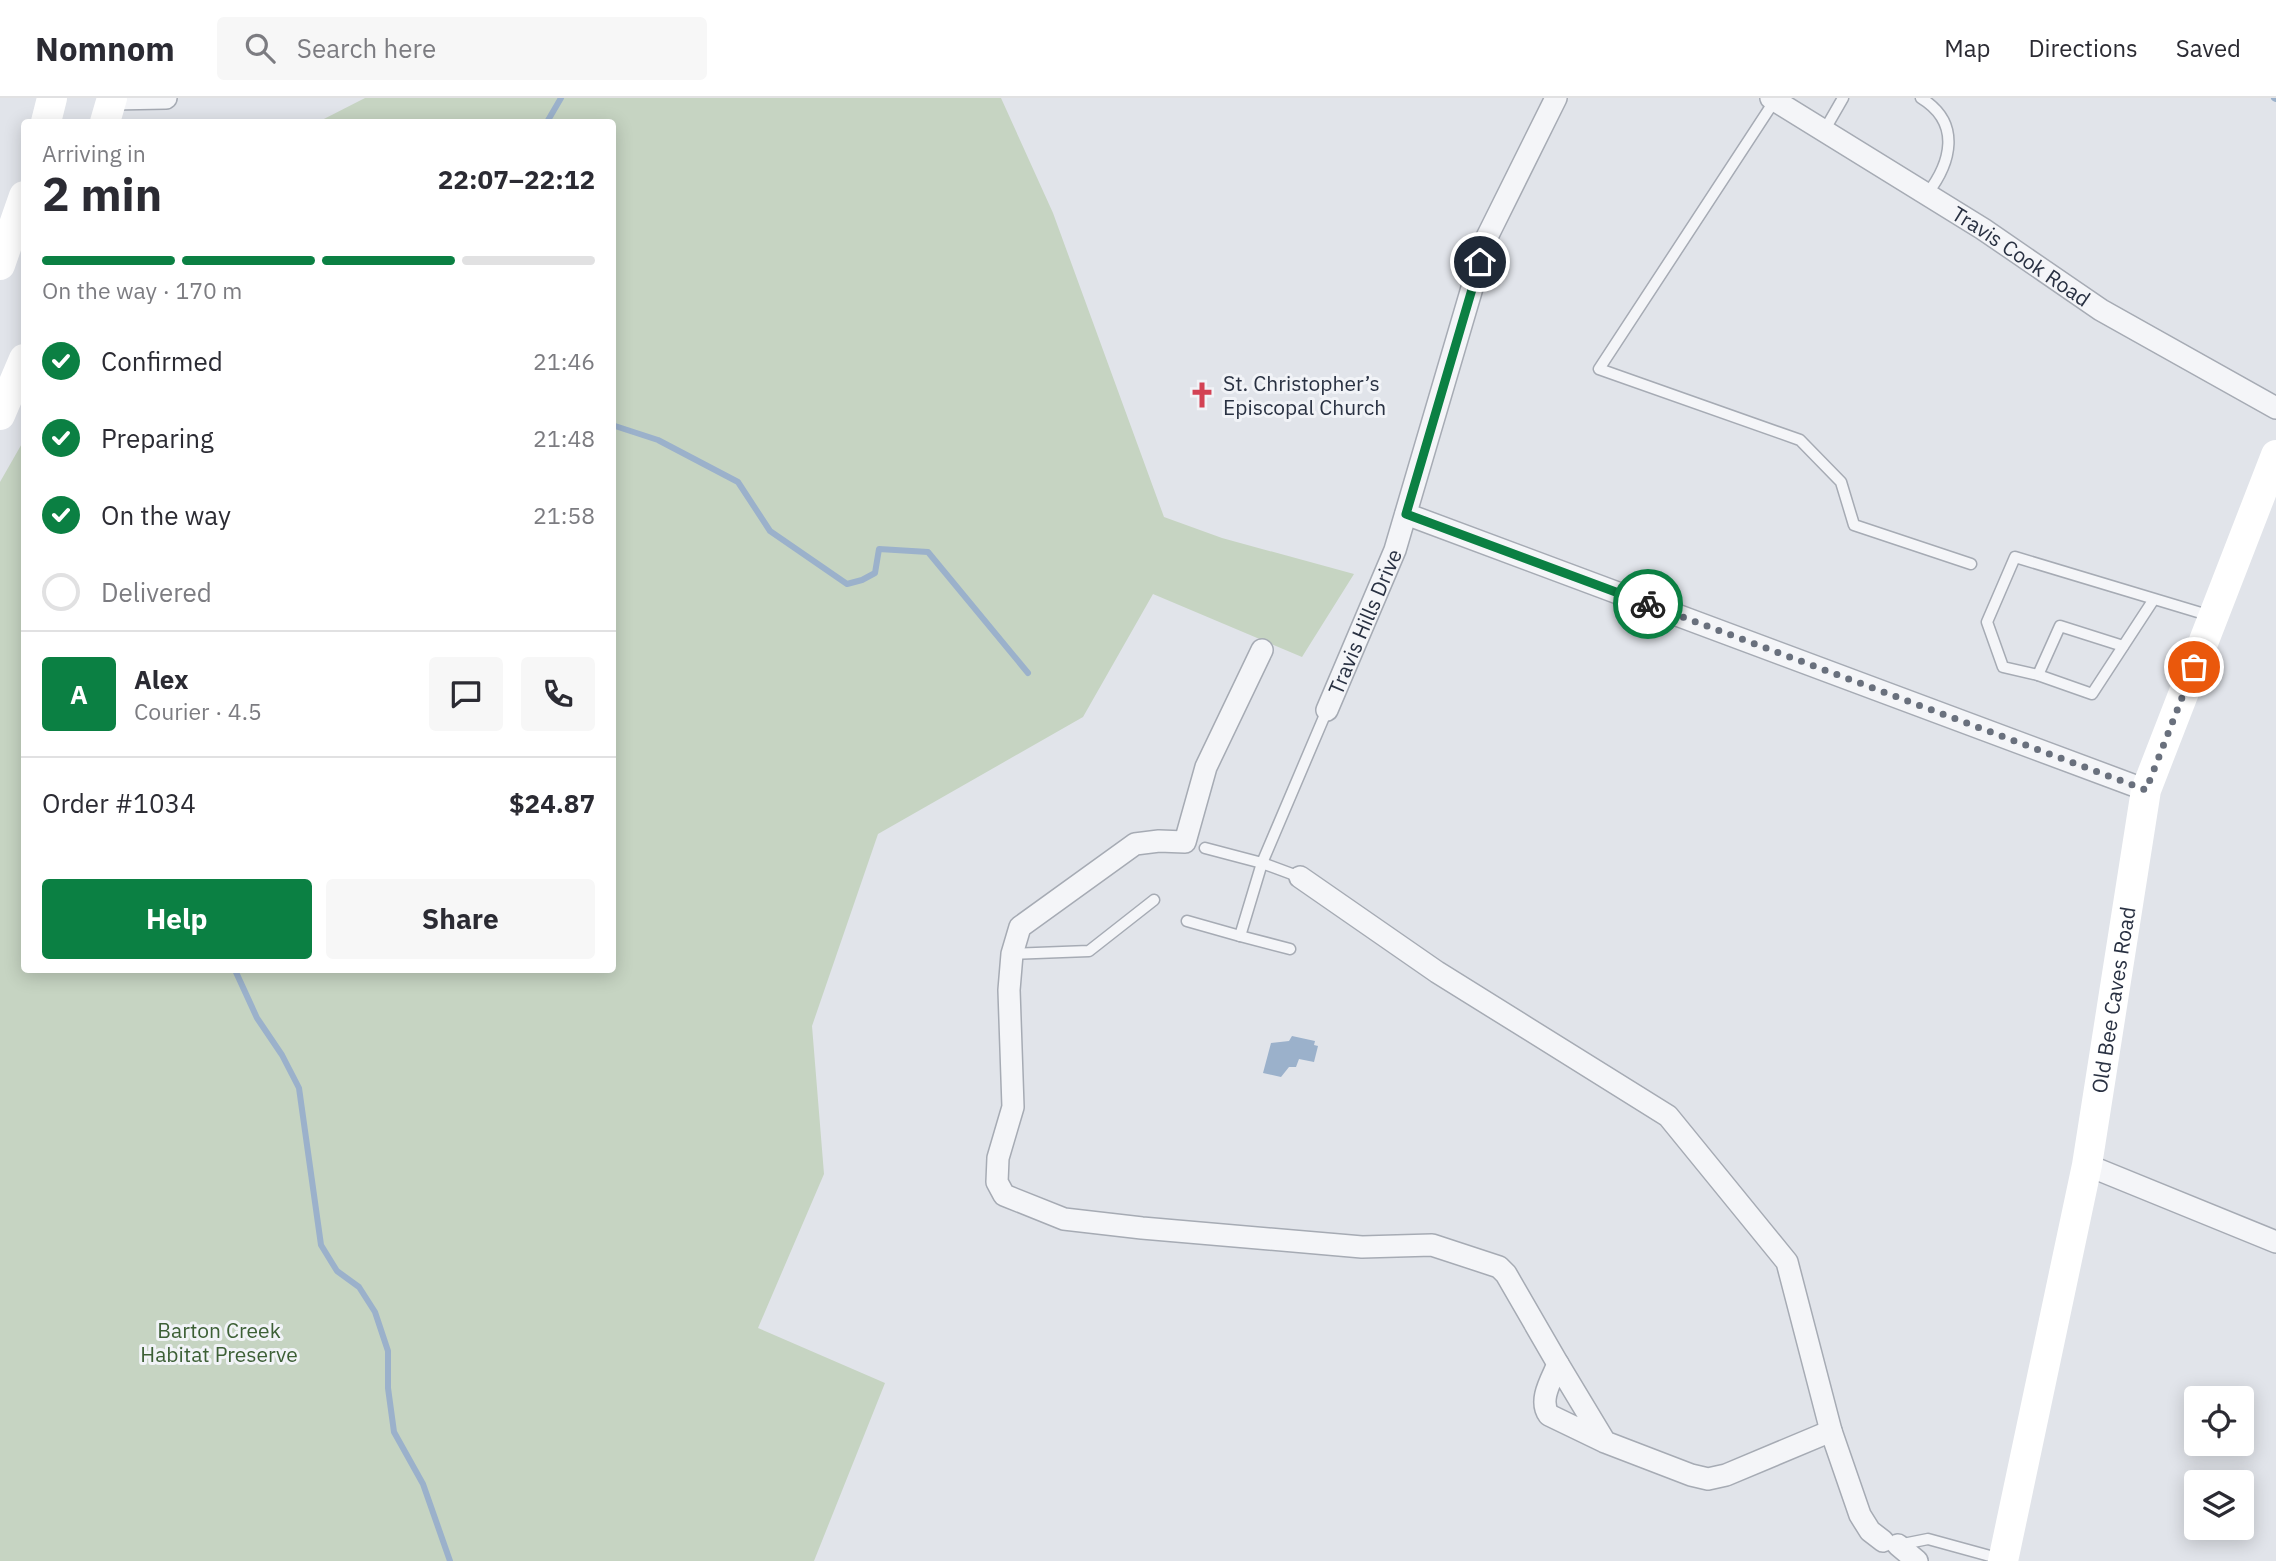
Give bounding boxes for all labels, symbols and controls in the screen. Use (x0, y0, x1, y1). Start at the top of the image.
search box (217, 17, 707, 80)
text: Nomnom (35, 27, 175, 70)
icon: search (241, 29, 279, 67)
text: Search here (297, 31, 436, 65)
text: Map (1944, 32, 1990, 64)
text: Directions (2028, 32, 2138, 64)
text: Saved (2176, 32, 2241, 64)
text: Arriving in (42, 138, 146, 168)
text: 22:07–22:12 (438, 162, 595, 196)
text: 2 min (42, 164, 162, 224)
street label: Travis Cook Road (1947, 199, 2096, 313)
pin (1450, 232, 1510, 292)
icon: home (1461, 243, 1499, 281)
text: On the way · 170 m (42, 275, 242, 305)
icon: check (42, 342, 80, 380)
text: Confirmed (101, 344, 223, 378)
text: 21:46 (533, 346, 595, 376)
place label: St. Christopher’s Episcopal Church (1223, 369, 1386, 421)
church icon: St. Christopher’s Episcopal Church (1187, 380, 1217, 410)
icon: check (42, 419, 80, 457)
text: Preparing (101, 421, 214, 455)
text: 21:48 (533, 423, 595, 453)
icon: check (42, 496, 80, 534)
text: On the way (101, 498, 231, 532)
text: 21:58 (533, 500, 595, 530)
street label: Travis Hills Drive (1321, 544, 1408, 699)
courier (1613, 569, 1683, 639)
text: Delivered (101, 575, 212, 609)
icon: bike (1629, 585, 1667, 623)
pin (2164, 637, 2224, 697)
icon: bag (2175, 648, 2213, 686)
button: chat (429, 657, 503, 731)
button: phone (521, 657, 595, 731)
text: Alex (134, 662, 188, 696)
text: A (70, 677, 88, 711)
text: Courier · 4.5 (134, 696, 262, 726)
text: Order #1034 (42, 786, 196, 820)
text: $24.87 (509, 786, 595, 820)
button: Help (42, 879, 312, 959)
button: Share (326, 879, 595, 959)
street label: Old Bee Caves Road (2084, 904, 2141, 1095)
park label: Barton Creek Habitat Preserve (140, 1316, 298, 1368)
map controls (2184, 1386, 2254, 1540)
button: locate (2184, 1386, 2254, 1456)
button: layers (2184, 1470, 2254, 1540)

